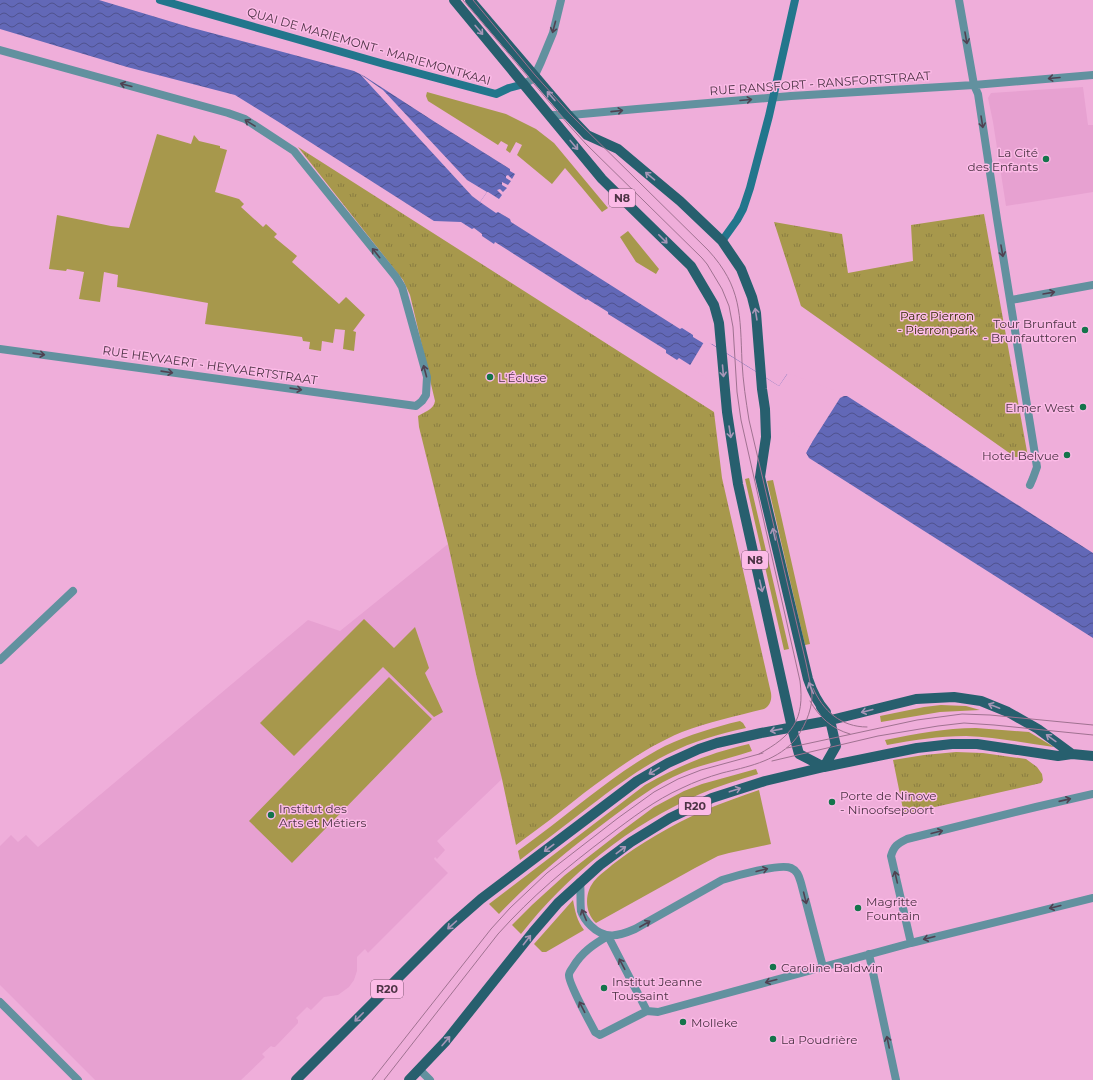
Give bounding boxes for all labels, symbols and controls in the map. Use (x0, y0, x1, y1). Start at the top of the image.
street label: QUAI DE MARIEMONT - MARIEMONTKAAI (245, 4, 493, 88)
one-way arrow (550, 21, 557, 34)
one-way arrow (474, 25, 483, 35)
one-way arrow (962, 32, 970, 45)
street label: RUE RANSFORT - RANSFORTSTRAAT (709, 68, 931, 98)
one-way arrow (1048, 75, 1061, 82)
one-way arrow (120, 81, 133, 88)
one-way arrow (546, 91, 556, 101)
one-way arrow (739, 96, 752, 103)
one-way arrow (610, 107, 623, 114)
one-way arrow (978, 116, 986, 129)
one-way arrow (245, 119, 256, 127)
one-way arrow (570, 139, 579, 150)
place label: La Cité des Enfants (968, 145, 1038, 174)
marker: La Cité des Enfants (1041, 154, 1051, 164)
one-way arrow (645, 172, 656, 180)
road number: N8 (609, 189, 635, 207)
one-way arrow (658, 234, 668, 244)
one-way arrow (998, 244, 1006, 257)
one-way arrow (372, 247, 381, 258)
one-way arrow (1042, 289, 1055, 297)
one-way arrow (752, 307, 760, 320)
park label: Parc Pierron - Pierronpark (898, 308, 977, 337)
place label: Tour Brunfaut - Brunfauttoren (983, 316, 1077, 345)
marker: Tour Brunfaut - Brunfauttoren (1080, 325, 1090, 335)
street label: RUE HEYVAERT - HEYVAERTSTRAAT (102, 342, 319, 388)
one-way arrow (32, 350, 45, 358)
one-way arrow (719, 364, 726, 377)
one-way arrow (421, 365, 428, 378)
one-way arrow (160, 368, 173, 376)
place label: L'Écluse (498, 370, 547, 385)
marker: L'Écluse (485, 372, 495, 382)
one-way arrow (289, 385, 302, 393)
place label: Elmer West (1005, 400, 1075, 415)
marker: Elmer West (1078, 402, 1088, 412)
one-way arrow (726, 425, 734, 438)
place label: Hotel Belvue (982, 448, 1059, 463)
marker: Hotel Belvue (1062, 450, 1072, 460)
one-way arrow (769, 528, 777, 541)
road number: N8 (742, 551, 768, 569)
one-way arrow (758, 580, 766, 593)
one-way arrow (807, 682, 814, 694)
one-way arrow (988, 702, 1000, 710)
one-way arrow (861, 708, 874, 716)
one-way arrow (770, 726, 783, 734)
one-way arrow (1045, 734, 1056, 742)
one-way arrow (648, 768, 660, 776)
one-way arrow (729, 786, 741, 794)
place label: Porte de Ninove - Ninoofsepoort (840, 788, 937, 817)
one-way arrow (1058, 796, 1071, 804)
road number: R20 (679, 797, 711, 815)
marker: Porte de Ninove - Ninoofsepoort (827, 797, 837, 807)
place label: Institut des Arts et Métiers (279, 801, 367, 830)
marker: Institut des Arts et Métiers (266, 810, 276, 820)
one-way arrow (930, 827, 943, 835)
one-way arrow (543, 844, 554, 852)
one-way arrow (615, 846, 626, 854)
one-way arrow (755, 866, 768, 873)
one-way arrow (891, 871, 899, 884)
one-way arrow (801, 891, 809, 904)
place label: Magritte Fountain (866, 894, 920, 923)
marker: Magritte Fountain (853, 903, 863, 913)
one-way arrow (1049, 904, 1062, 912)
one-way arrow (580, 909, 587, 921)
one-way arrow (639, 919, 651, 927)
one-way arrow (447, 920, 457, 929)
one-way arrow (523, 934, 532, 945)
one-way arrow (923, 935, 936, 943)
one-way arrow (618, 958, 626, 970)
place label: Caroline Baldwin (781, 960, 883, 975)
marker: Caroline Baldwin (768, 962, 778, 972)
place label: Institut Jeanne Toussaint (612, 974, 702, 1003)
one-way arrow (765, 978, 778, 985)
road number: R20 (371, 980, 403, 998)
marker: Institut Jeanne Toussaint (599, 983, 609, 993)
one-way arrow (578, 1001, 585, 1013)
one-way arrow (354, 1012, 364, 1021)
place label: Molleke (691, 1015, 738, 1030)
marker: Molleke (678, 1017, 688, 1027)
place label: La Poudrière (781, 1032, 858, 1047)
marker: La Poudrière (768, 1034, 778, 1044)
one-way arrow (441, 1036, 450, 1046)
one-way arrow (883, 1036, 891, 1049)

